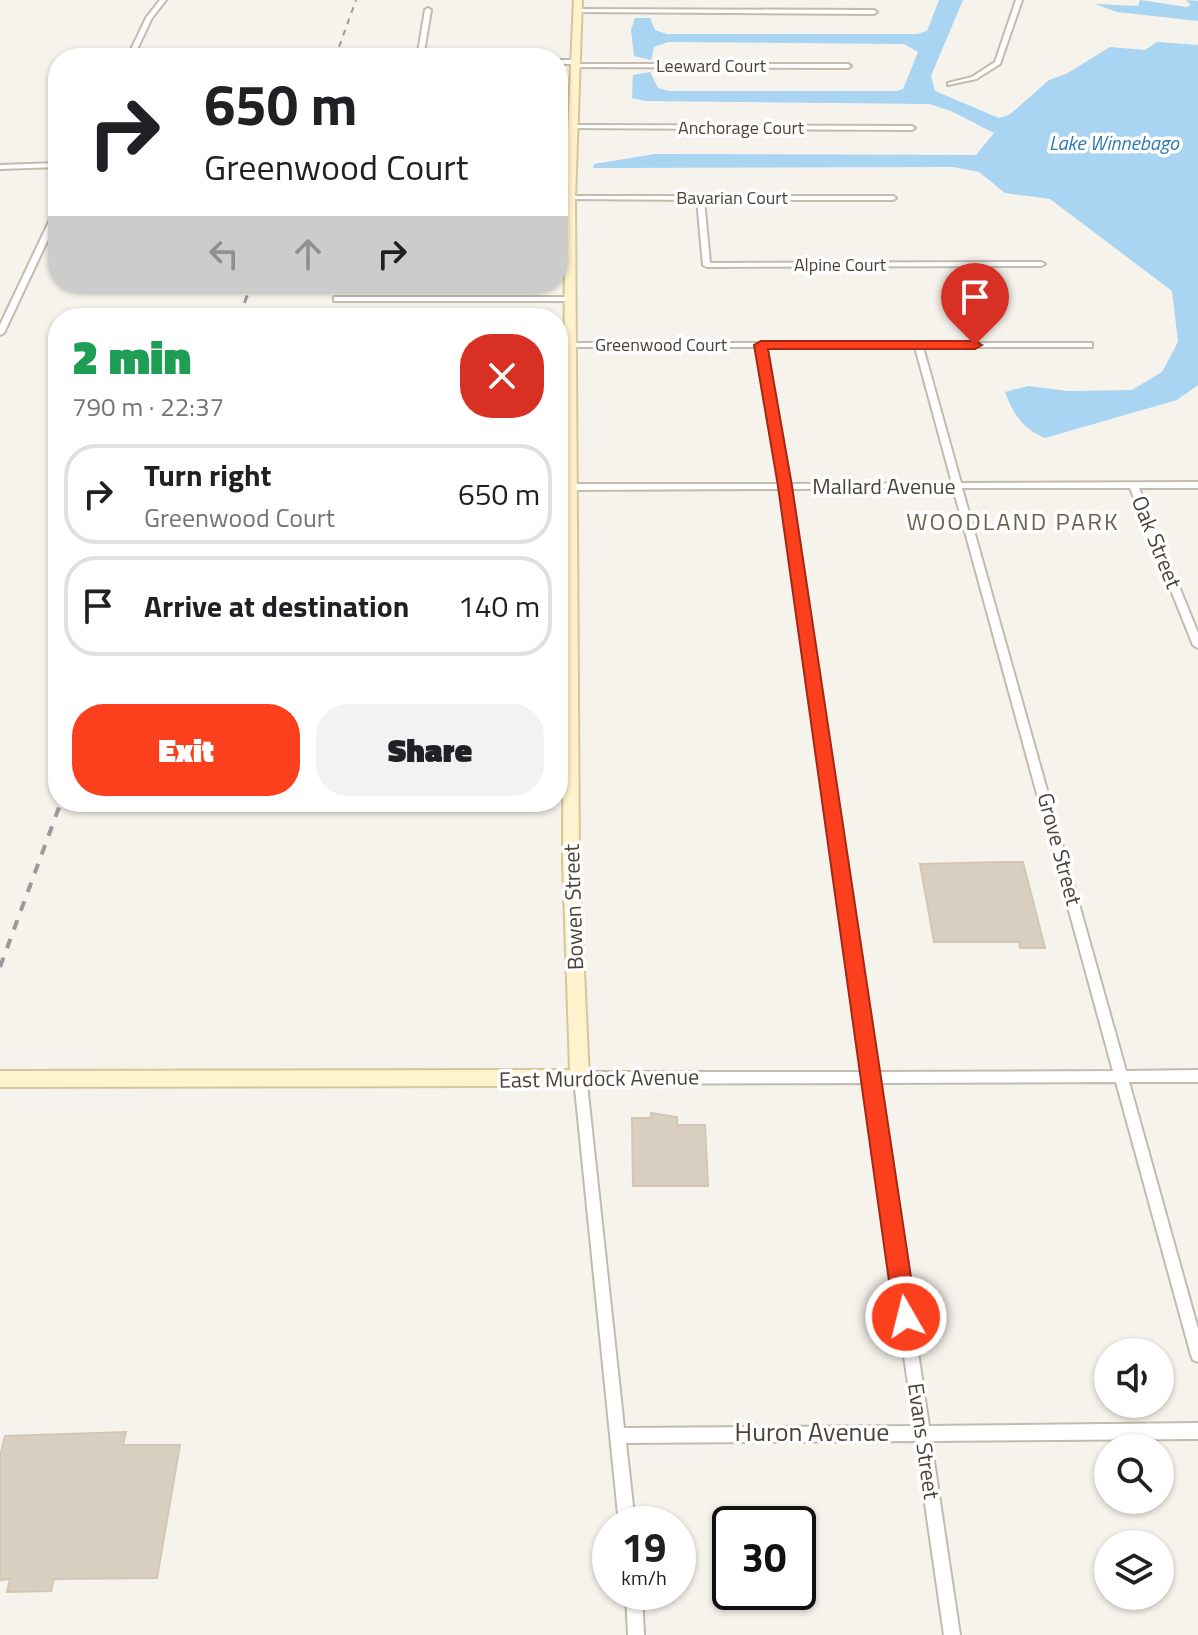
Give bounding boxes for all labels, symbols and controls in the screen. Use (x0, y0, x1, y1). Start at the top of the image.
street label: Leeward Court (656, 52, 767, 79)
text: 650 m (204, 62, 357, 147)
icon: right (72, 80, 176, 184)
street label: Anchorage Court (678, 114, 805, 141)
water label: Lake Winnebago (1049, 127, 1180, 158)
text: Greenwood Court (204, 139, 468, 194)
street label: Bavarian Court (676, 184, 788, 211)
icon: left (202, 232, 246, 276)
icon: ahead (286, 232, 330, 276)
icon: right (370, 232, 414, 276)
street label: Alpine Court (794, 251, 887, 278)
pin (941, 263, 1009, 345)
icon: arrive (953, 275, 997, 319)
text: 2 min (72, 320, 191, 393)
street label: Greenwood Court (595, 331, 728, 358)
button: close (460, 334, 544, 418)
text: 790 m · 22:37 (72, 387, 224, 426)
text: Turn right (144, 452, 272, 498)
street label: Mallard Avenue (812, 469, 956, 503)
text: 650 m (458, 471, 540, 517)
icon: right (76, 472, 120, 516)
street label: Oak Street (1123, 490, 1191, 594)
text: Greenwood Court (144, 498, 335, 537)
district label: WOODLAND PARK (906, 503, 1120, 539)
text: Arrive at destination (144, 583, 409, 629)
text: 140 m (458, 583, 540, 629)
icon: arrive (76, 584, 120, 628)
button: Exit (72, 704, 300, 796)
button: Share (316, 704, 544, 796)
street label: Grove Street (1029, 789, 1091, 909)
street label: Bowen Street (554, 843, 592, 971)
street label: East Murdock Avenue (498, 1059, 700, 1097)
position arrow (864, 1275, 948, 1359)
map controls (1094, 1338, 1174, 1610)
button: sound (1094, 1338, 1174, 1418)
street label: Evans Street (899, 1381, 949, 1502)
street label: Huron Avenue (735, 1412, 889, 1451)
button: search (1094, 1434, 1174, 1514)
speed limit sign: 30 (712, 1506, 816, 1610)
text: 19 (622, 1517, 666, 1578)
button: layers (1094, 1530, 1174, 1610)
text: km/h (621, 1562, 667, 1593)

